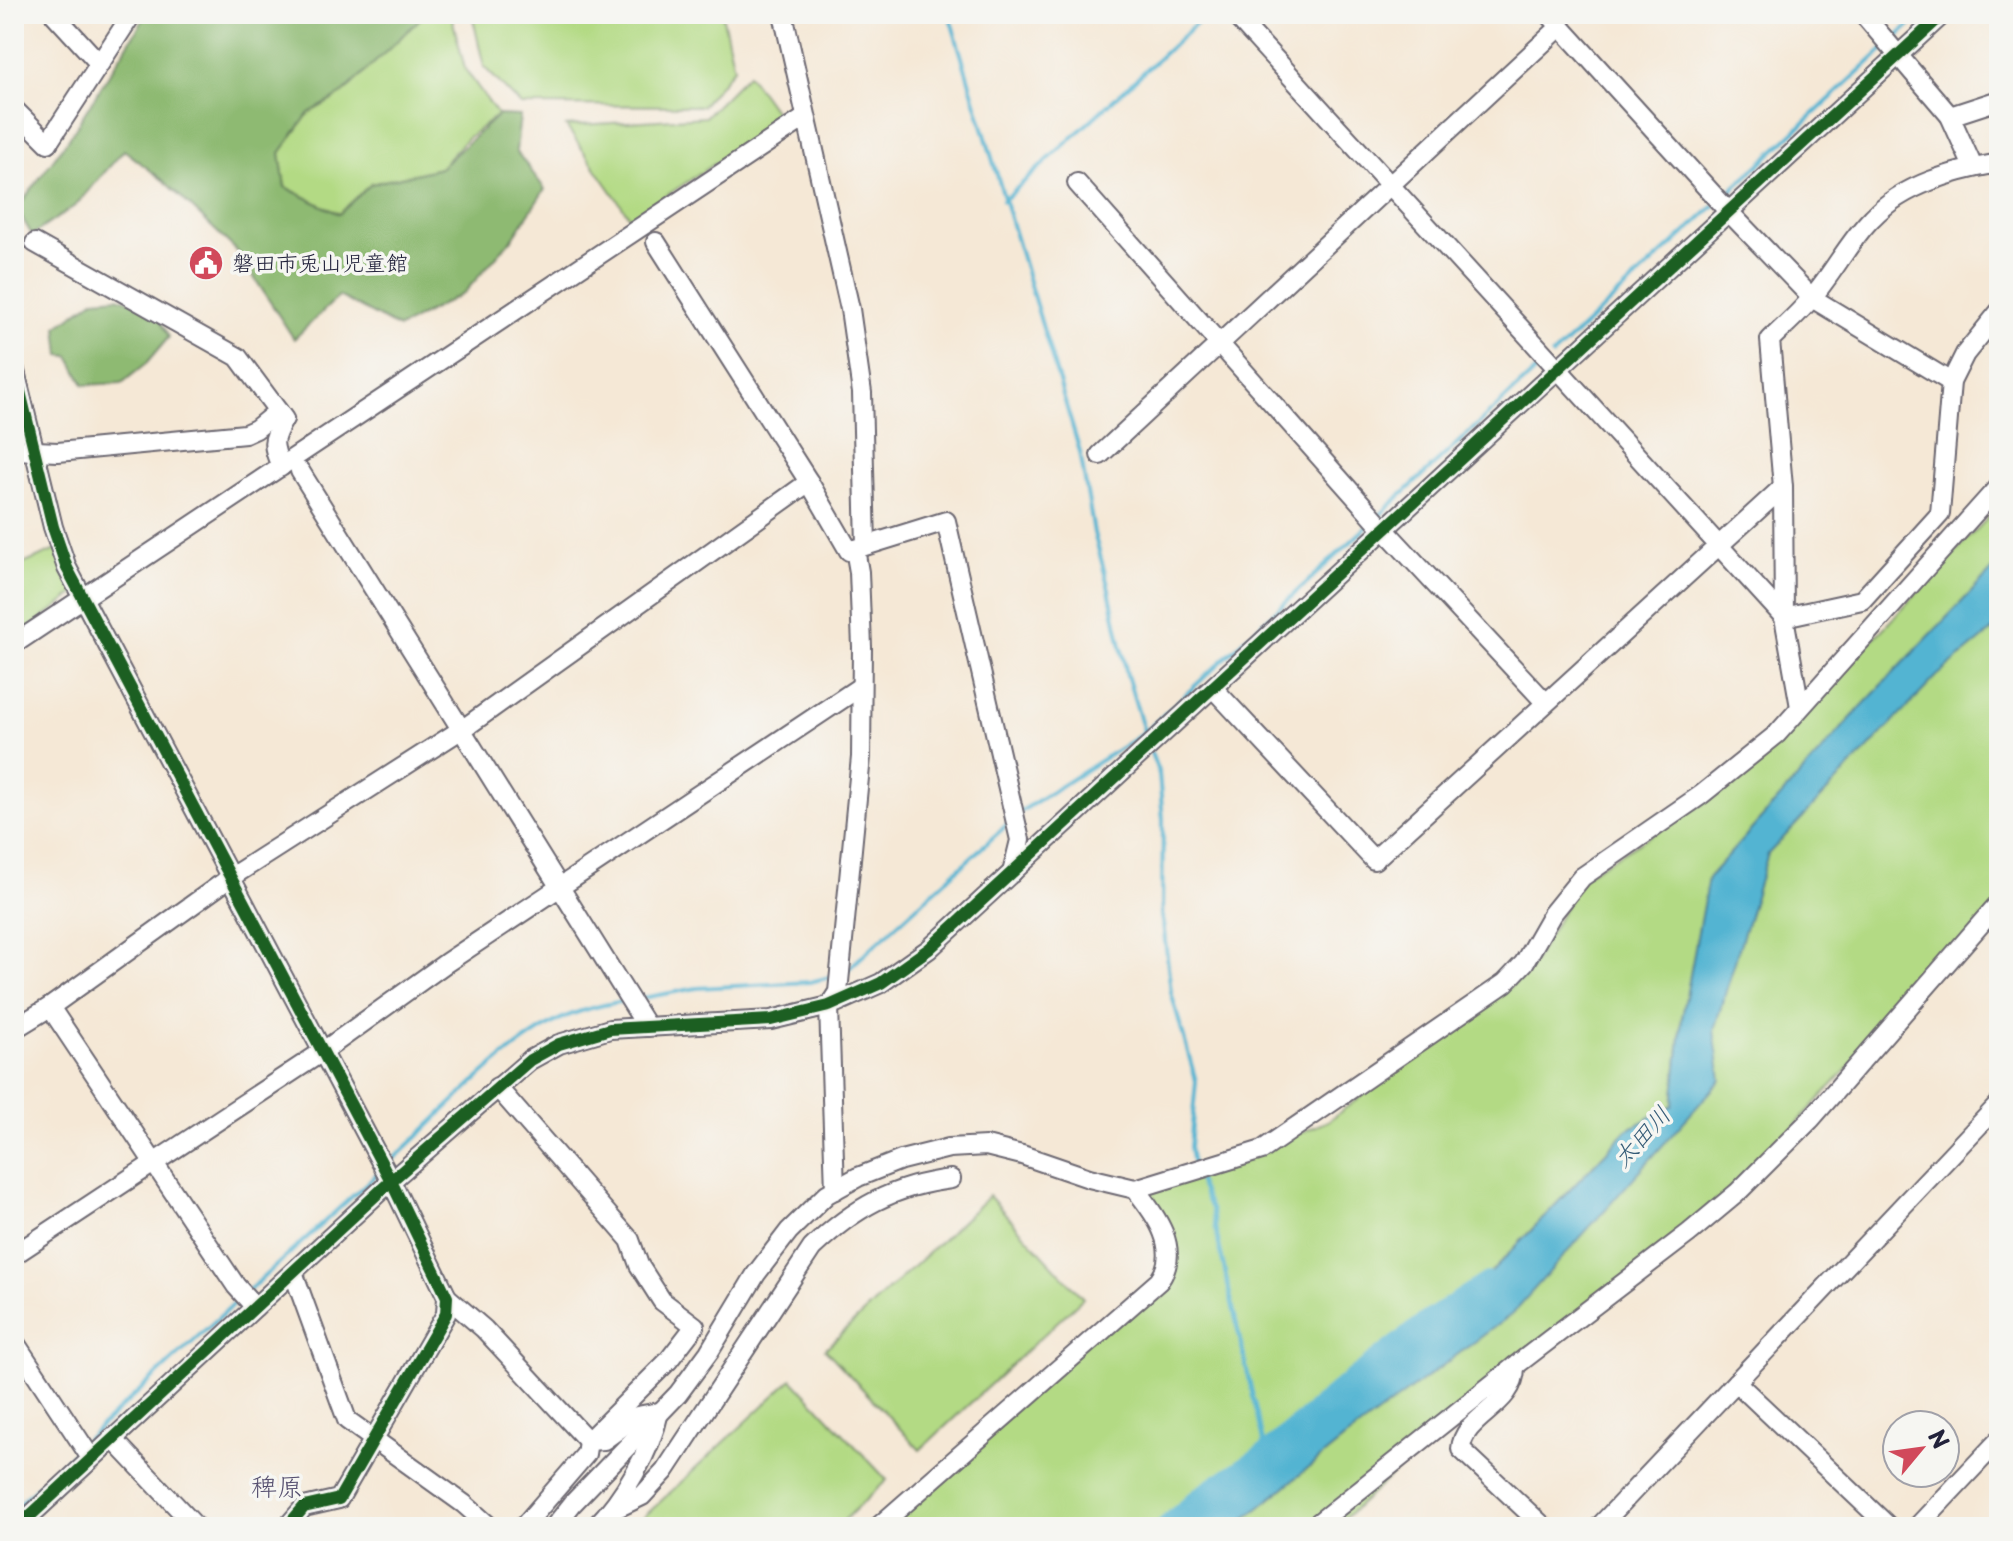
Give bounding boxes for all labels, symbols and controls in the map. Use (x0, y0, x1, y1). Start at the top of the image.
public building icon: 磐田市兎山児童館 (187, 244, 225, 282)
place label: 磐田市兎山児童館 (232, 245, 408, 278)
water label: 太田川 (1603, 1097, 1678, 1174)
north arrow (1881, 1409, 1961, 1489)
text: N (1921, 1423, 1958, 1454)
district label: 稗原 (251, 1466, 303, 1505)

